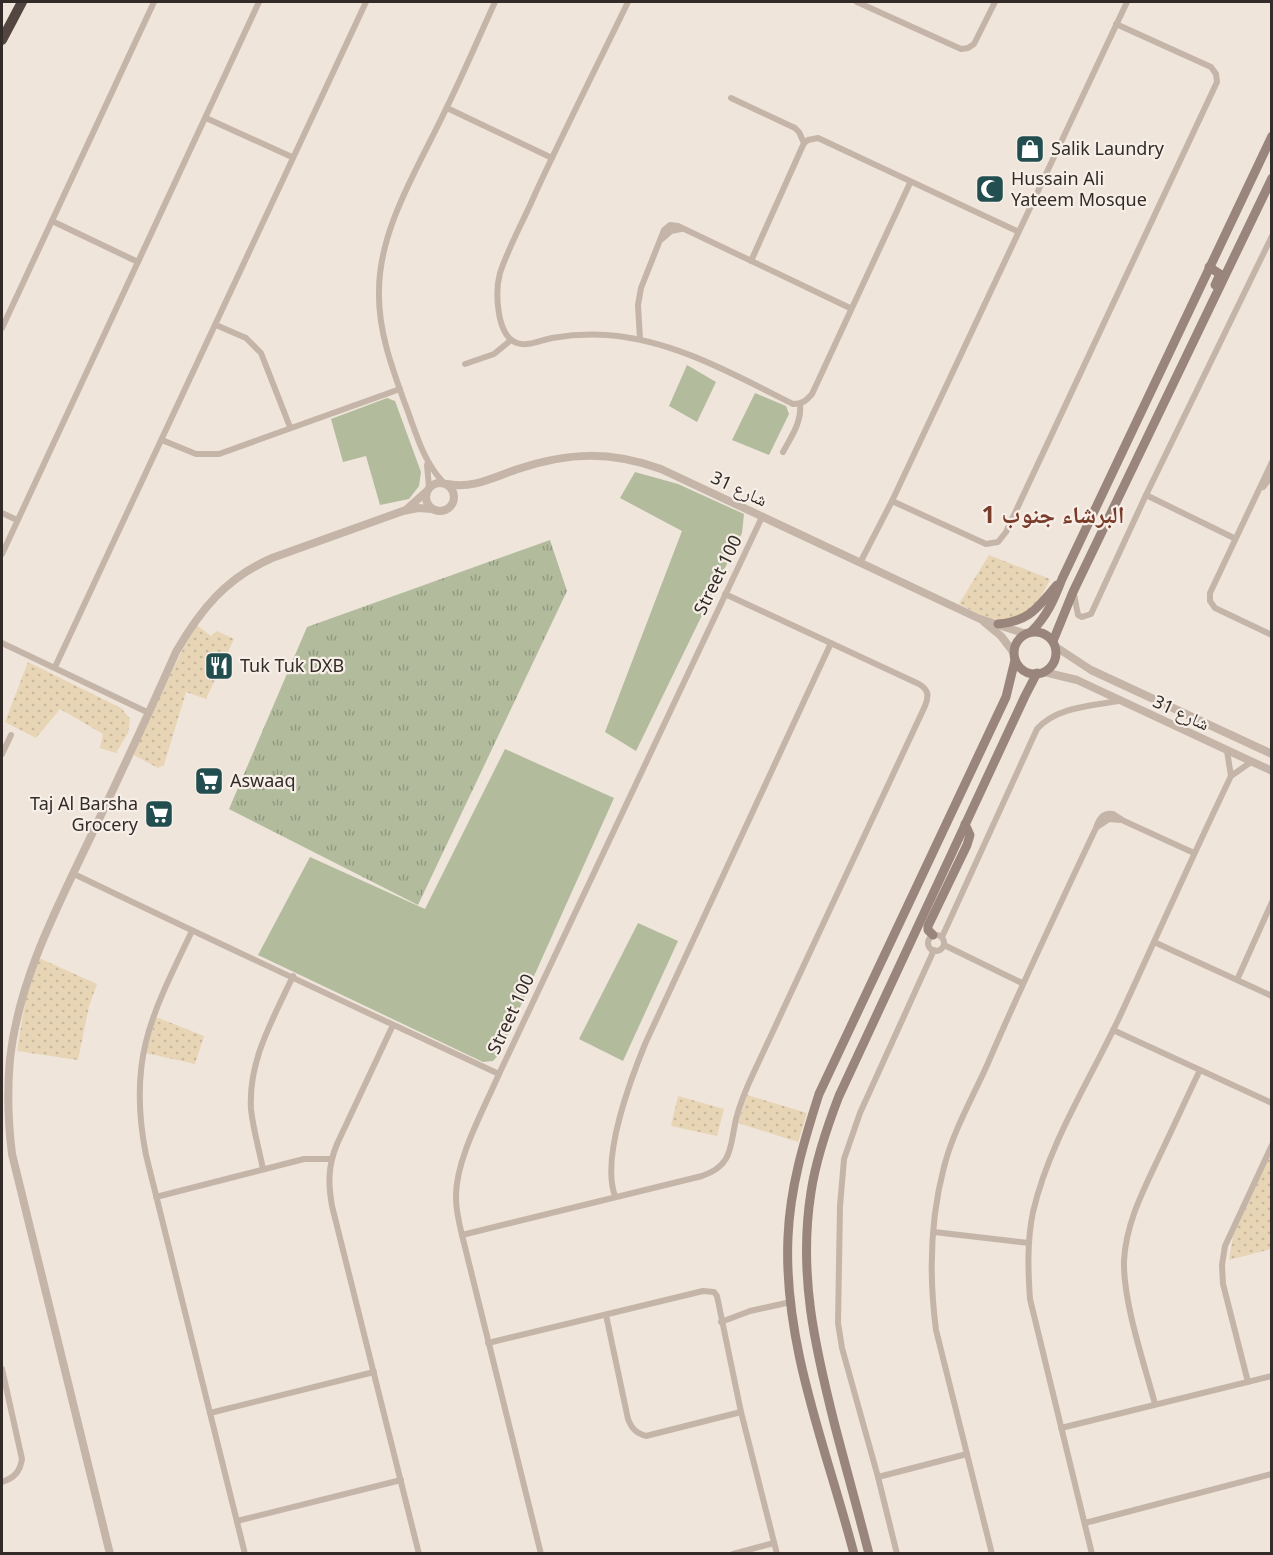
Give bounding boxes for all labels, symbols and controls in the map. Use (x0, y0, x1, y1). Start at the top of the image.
shop icon: Salik Laundry (1014, 133, 1046, 165)
place label: Salik Laundry (1051, 136, 1165, 160)
place label: Hussain Ali Yateem Mosque (1011, 166, 1147, 211)
mosque icon: Hussain Ali Yateem Mosque (974, 173, 1006, 205)
street label: شارع 31 (707, 465, 771, 512)
district label: البرشاء جنوب 1 (982, 497, 1124, 530)
street label: Street 100 (688, 531, 747, 618)
restaurant icon: Tuk Tuk DXB (203, 650, 235, 682)
place label: Tuk Tuk DXB (240, 653, 344, 677)
street label: شارع 31 (1149, 689, 1213, 736)
supermarket icon: Aswaaq (193, 765, 225, 797)
place label: Aswaaq (230, 768, 296, 792)
place label: Taj Al Barsha Grocery (30, 791, 139, 836)
supermarket icon: Taj Al Barsha Grocery (143, 798, 175, 830)
street label: Street 100 (481, 970, 539, 1058)

